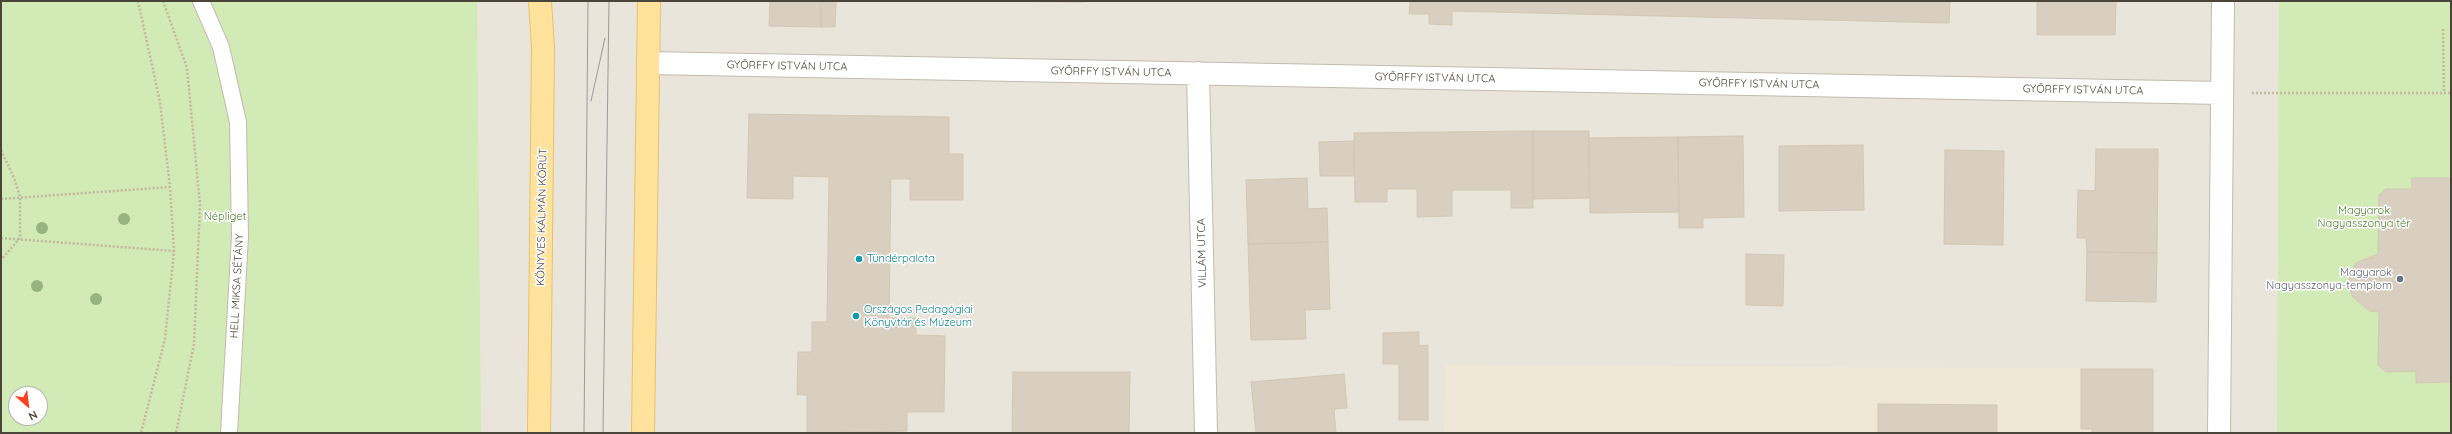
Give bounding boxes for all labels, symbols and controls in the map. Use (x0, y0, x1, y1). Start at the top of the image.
street label: GYŐRFFY ISTVÁN UTCA (727, 58, 847, 74)
street label: GYŐRFFY ISTVÁN UTCA (1051, 64, 1171, 80)
street label: GYŐRFFY ISTVÁN UTCA (1375, 70, 1495, 86)
street label: GYŐRFFY ISTVÁN UTCA (1699, 76, 1819, 92)
street label: GYŐRFFY ISTVÁN UTCA (2023, 82, 2143, 98)
street label: KÖNYVES KÁLMÁN KÖRÚT (534, 148, 550, 286)
park label: Magyarok Nagyasszonya tér (2318, 204, 2410, 230)
park label: Népliget (204, 210, 246, 224)
street label: VILLÁM UTCA (1195, 218, 1209, 288)
street label: HELL MIKSA SÉTÁNY (228, 233, 246, 339)
place label: Tündérpalota (867, 252, 935, 266)
marker: Tündérpalota (854, 254, 864, 264)
place label: Magyarok Nagyasszonya-templom (2266, 266, 2392, 292)
marker: Magyarok Nagyasszonya-templom (2395, 274, 2405, 284)
place label: Országos Pedagógiai Könyvtár és Múzeum (864, 303, 973, 329)
marker: Országos Pedagógiai Könyvtár és Múzeum (851, 311, 861, 321)
north arrow (8, 386, 48, 426)
text: N (26, 408, 40, 424)

